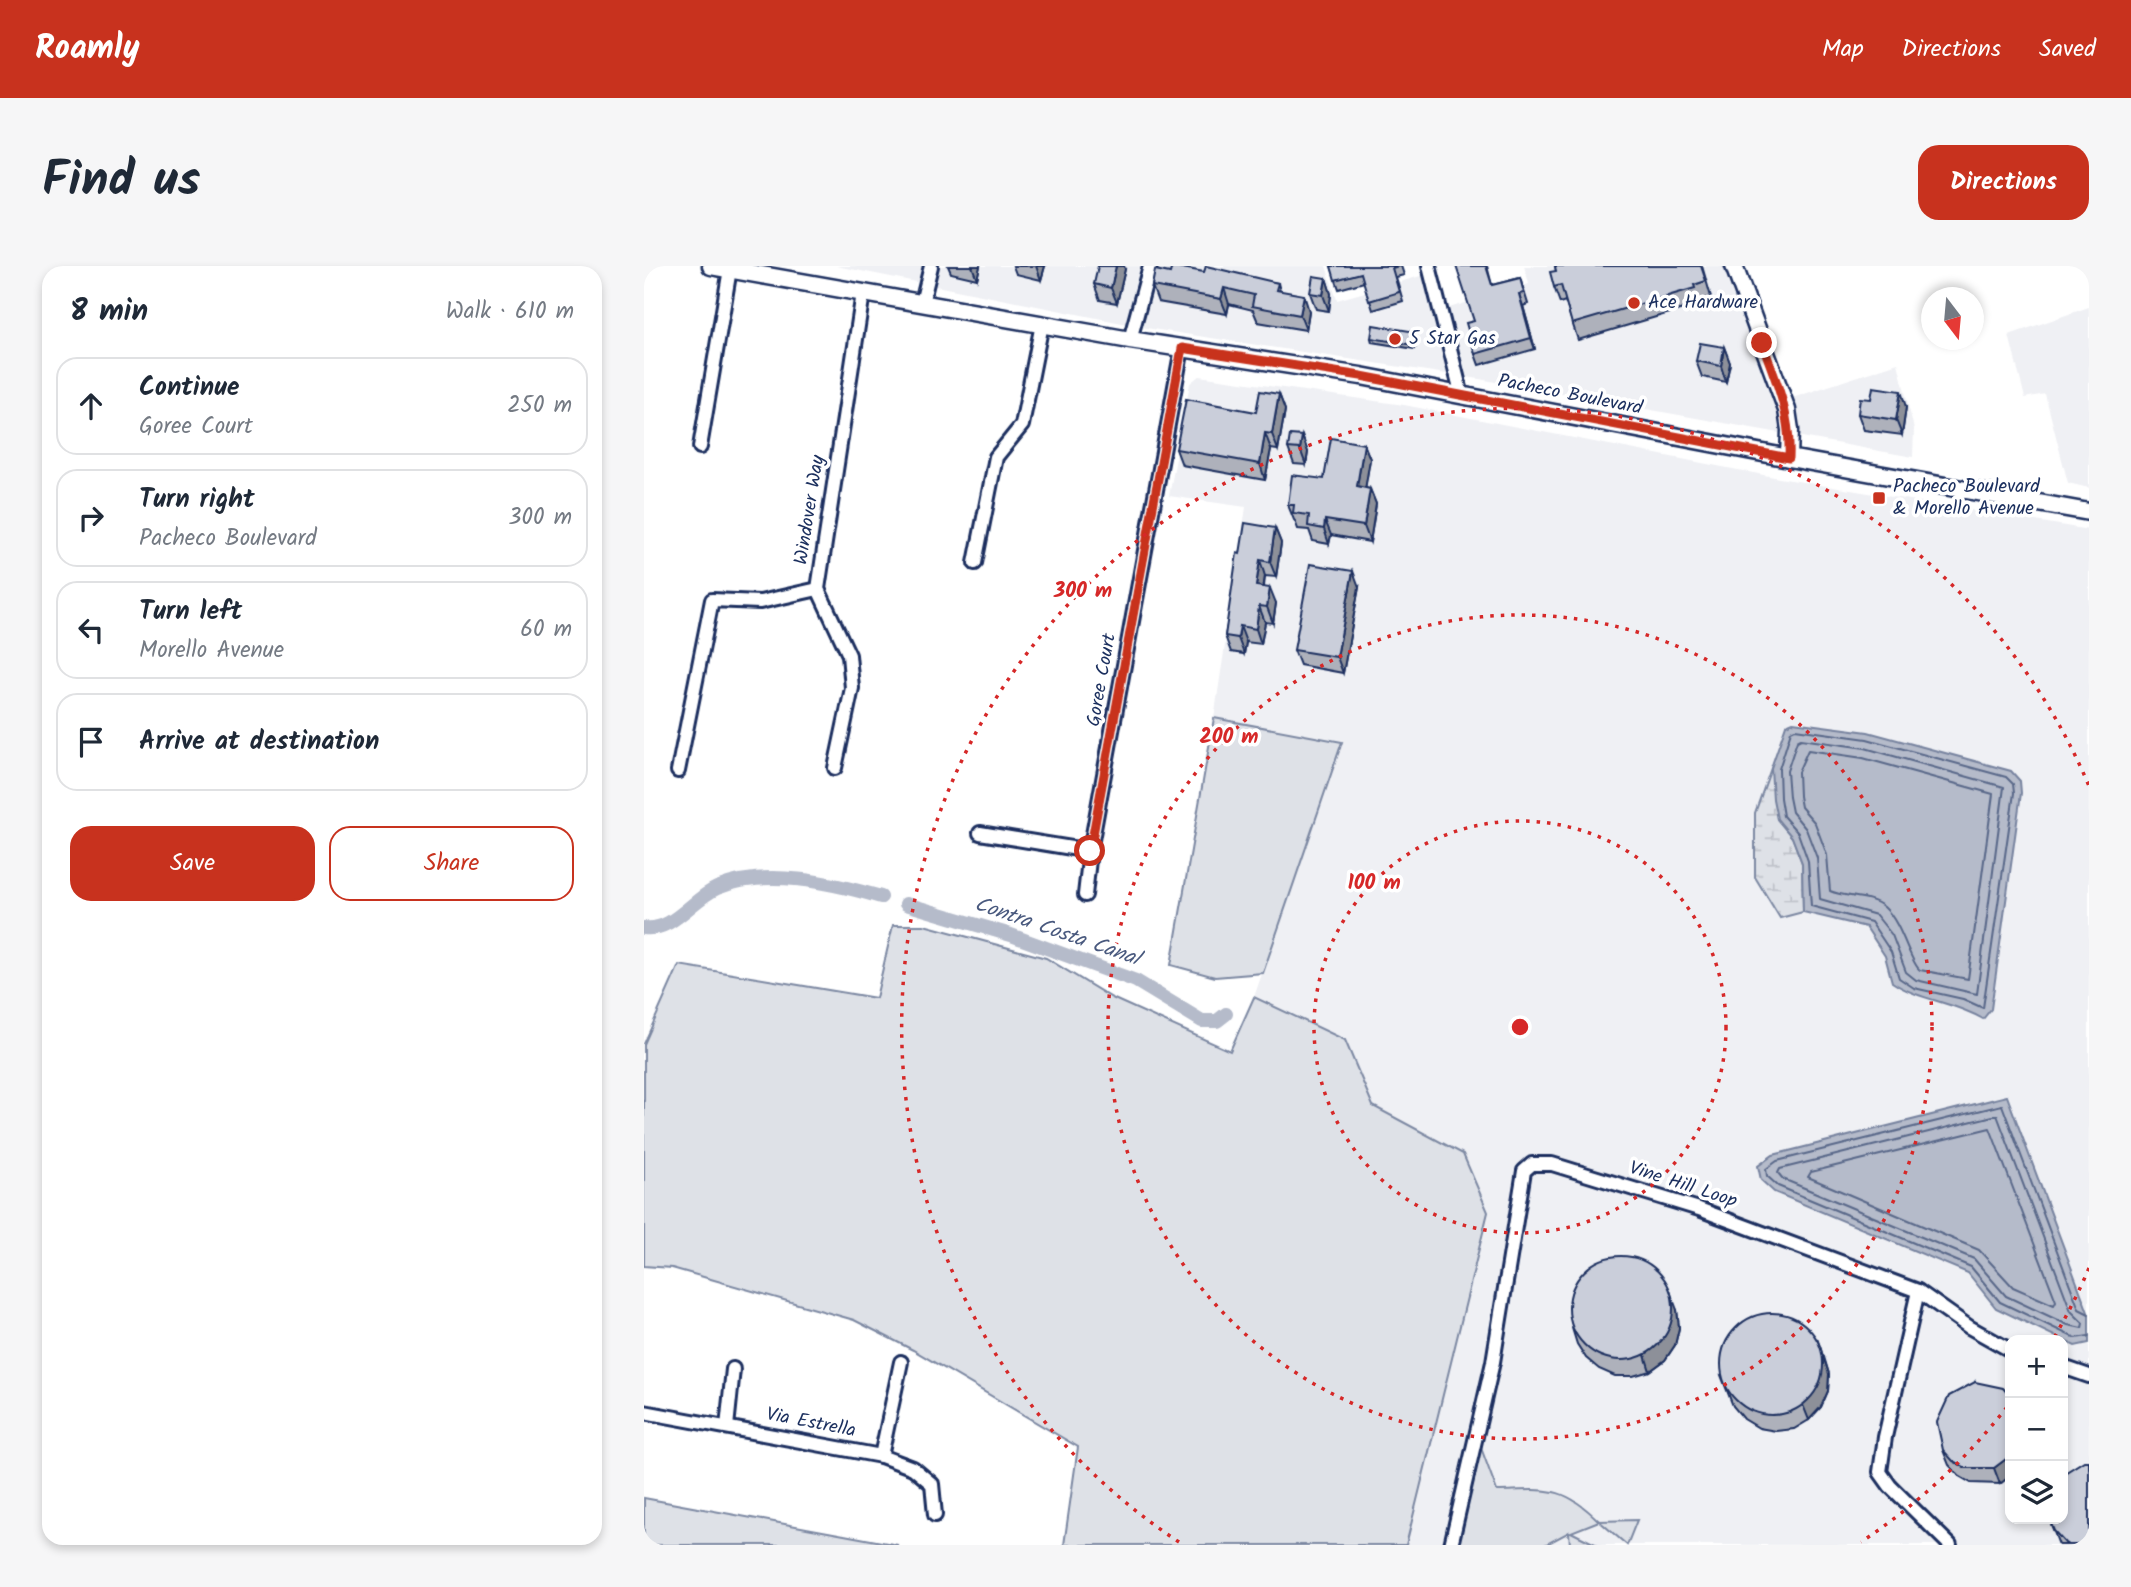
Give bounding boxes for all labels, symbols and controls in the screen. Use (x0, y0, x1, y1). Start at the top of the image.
text: Roamly (35, 23, 140, 76)
text: Map (1822, 30, 1864, 69)
text: Directions (1902, 30, 2001, 69)
text: Saved (2039, 30, 2096, 69)
text: Find us (42, 143, 200, 221)
button: Directions (1918, 145, 2089, 220)
north arrow (1921, 287, 1984, 350)
text: 8 min (70, 288, 148, 336)
place label: Ace Hardware (1648, 288, 1759, 318)
text: Walk · 610 m (446, 294, 574, 330)
marker: Ace Hardware (1626, 295, 1642, 311)
place label: 5 Star Gas (1409, 324, 1496, 354)
route end (1746, 327, 1777, 358)
marker: 5 Star Gas (1387, 331, 1403, 347)
street label: Pacheco Boulevard (1495, 366, 1645, 424)
text: Continue (139, 367, 240, 409)
icon: ahead (72, 387, 110, 425)
text: 250 m (507, 388, 572, 424)
text: Goree Court (139, 409, 253, 445)
street label: Windover Way (787, 452, 834, 567)
place label: Pacheco Boulevard & Morello Avenue (1893, 472, 2040, 524)
text: Turn right (139, 479, 255, 521)
marker: Pacheco Boulevard & Morello Avenue (1871, 490, 1887, 506)
icon: right (72, 499, 110, 537)
text: 300 m (508, 500, 572, 536)
text: Pacheco Boulevard (139, 521, 317, 557)
text: 300 m (1053, 575, 1112, 608)
text: Turn left (139, 591, 242, 633)
icon: left (72, 611, 110, 649)
text: 60 m (520, 612, 572, 648)
street label: Goree Court (1079, 630, 1125, 729)
text: Morello Avenue (139, 633, 284, 669)
text: Arrive at destination (139, 721, 379, 763)
text: 200 m (1199, 721, 1259, 754)
icon: arrive (72, 723, 110, 761)
button: Save (70, 826, 315, 901)
button: Share (329, 826, 574, 901)
route start (1074, 835, 1105, 866)
text: 100 m (1347, 867, 1401, 900)
water label: Contra Costa Canal (970, 888, 1148, 977)
centre of rings (1508, 1015, 1532, 1039)
street label: Vine Hill Loop (1625, 1153, 1741, 1217)
map controls (2005, 1335, 2068, 1524)
button: + (2005, 1335, 2068, 1398)
button: − (2005, 1398, 2068, 1461)
street label: Via Estrella (764, 1400, 858, 1446)
button: layers (2005, 1461, 2068, 1524)

